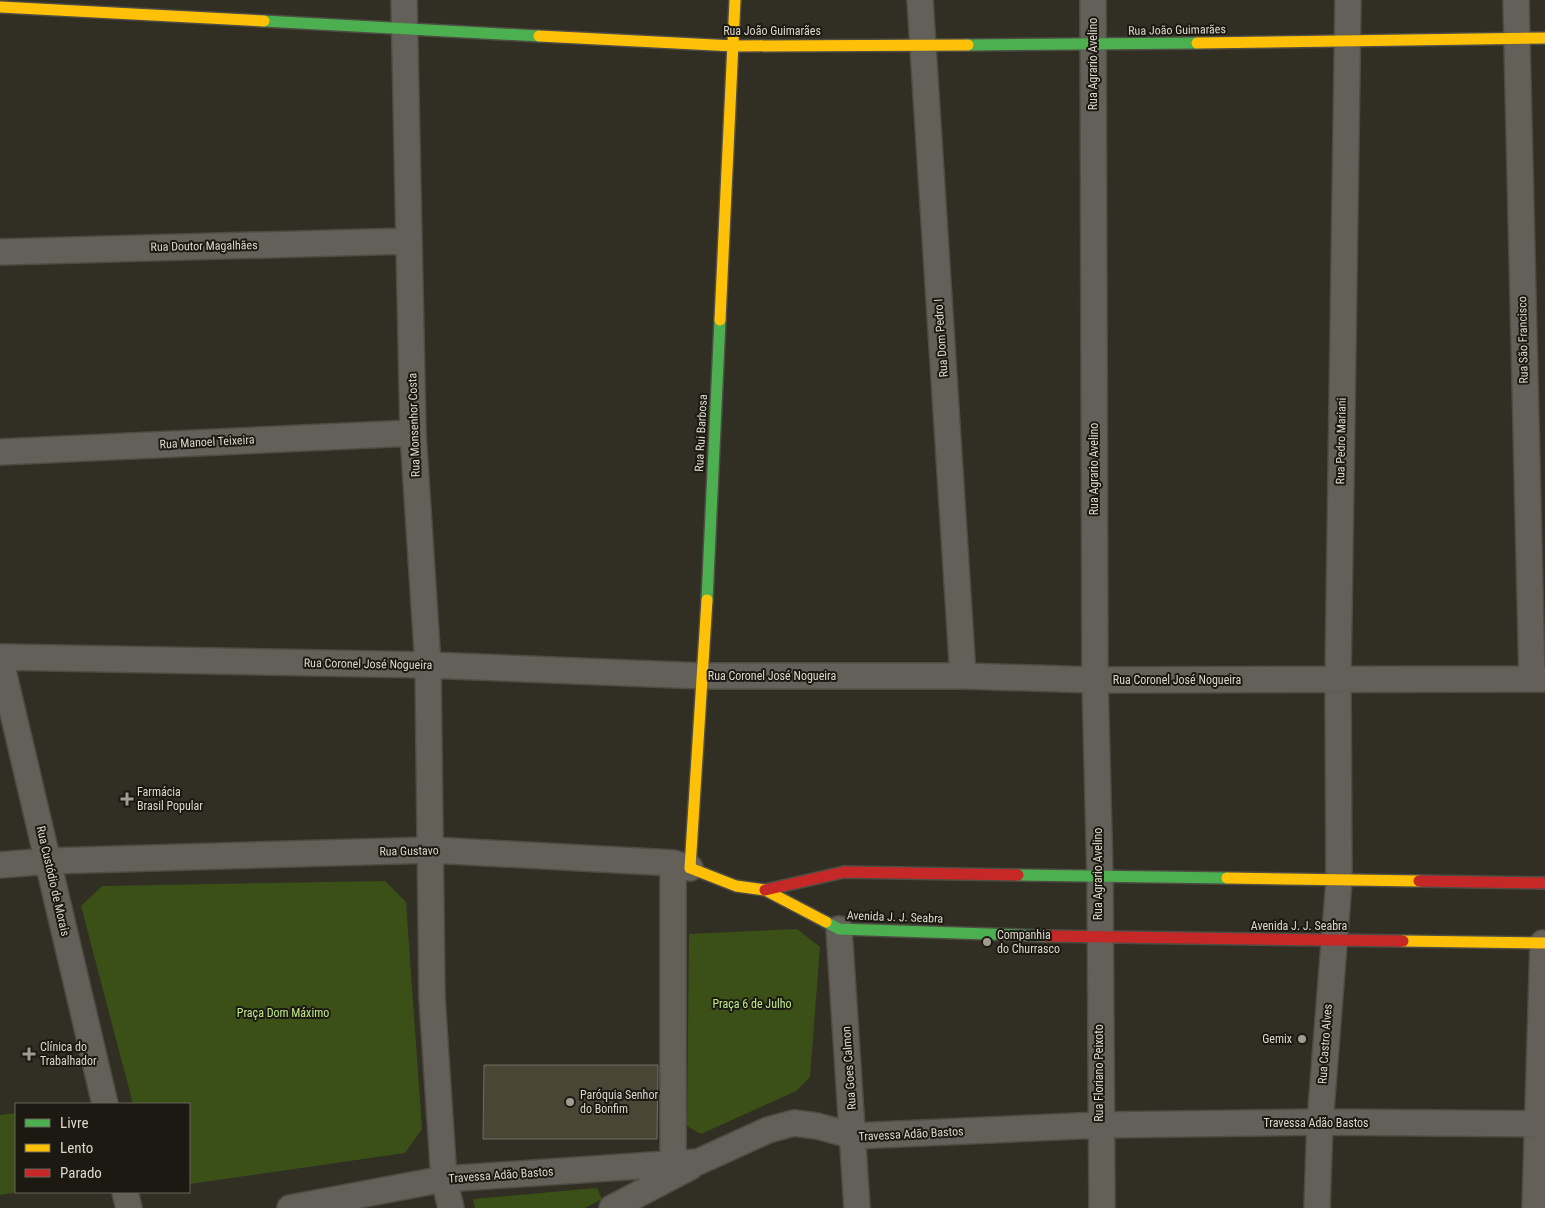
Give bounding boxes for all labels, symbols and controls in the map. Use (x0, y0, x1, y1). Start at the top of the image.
street label: Rua Agrario Avelino (1086, 18, 1100, 110)
street label: Rua João Guimarães (1128, 22, 1226, 38)
street label: Rua João Guimarães (723, 24, 821, 38)
street label: Rua Doutor Magalhães (150, 238, 258, 254)
street label: Rua São Francisco (1515, 296, 1531, 384)
street label: Rua Dom Pedro I (931, 298, 951, 378)
street label: Rua Monsenhor Costa (405, 372, 423, 477)
street label: Rua Rui Barbosa (692, 394, 710, 472)
street label: Rua Pedro Mariani (1333, 398, 1349, 484)
street label: Rua Agrario Avelino (1087, 423, 1101, 515)
street label: Rua Manoel Teixeira (159, 433, 255, 451)
street label: Rua Coronel José Nogueira (304, 656, 433, 672)
street label: Rua Coronel José Nogueira (708, 669, 836, 683)
street label: Rua Coronel José Nogueira (1113, 673, 1241, 687)
place label: Farmácia Brasil Popular (137, 785, 203, 813)
marker: Farmácia Brasil Popular (121, 793, 133, 805)
street label: Rua Custódio de Morais (34, 825, 72, 937)
street label: Rua Agrario Avelino (1091, 828, 1105, 920)
street label: Rua Gustavo (379, 843, 439, 859)
street label: Avenida J. J. Seabra (847, 908, 944, 926)
street label: Avenida J. J. Seabra (1251, 919, 1347, 933)
place label: Companhia do Churrasco (997, 928, 1060, 956)
marker: Companhia do Churrasco (981, 936, 993, 948)
park label: Praça 6 de Julho (712, 997, 792, 1011)
street label: Rua Castro Alves (1315, 1003, 1335, 1085)
park label: Praça Dom Máximo (237, 1006, 329, 1020)
street label: Rua Floriano Peixoto (1092, 1024, 1106, 1122)
street label: Rua Goes Calmon (839, 1026, 859, 1110)
place label: Gemix (1262, 1032, 1292, 1046)
marker: Gemix (1296, 1033, 1308, 1045)
place label: Clínica do Trabalhador (40, 1040, 97, 1068)
marker: Clínica do Trabalhador (22, 1047, 36, 1061)
place label: Paróquia Senhor do Bonfim (580, 1088, 658, 1116)
marker: Paróquia Senhor do Bonfim (564, 1096, 576, 1108)
legend (15, 1103, 190, 1193)
text: Livre (60, 1114, 88, 1132)
street label: Travessa Adão Bastos (1263, 1116, 1369, 1130)
street label: Travessa Adão Bastos (858, 1124, 964, 1144)
text: Lento (60, 1139, 93, 1157)
text: Parado (60, 1164, 102, 1182)
street label: Travessa Adão Bastos (448, 1164, 554, 1186)

